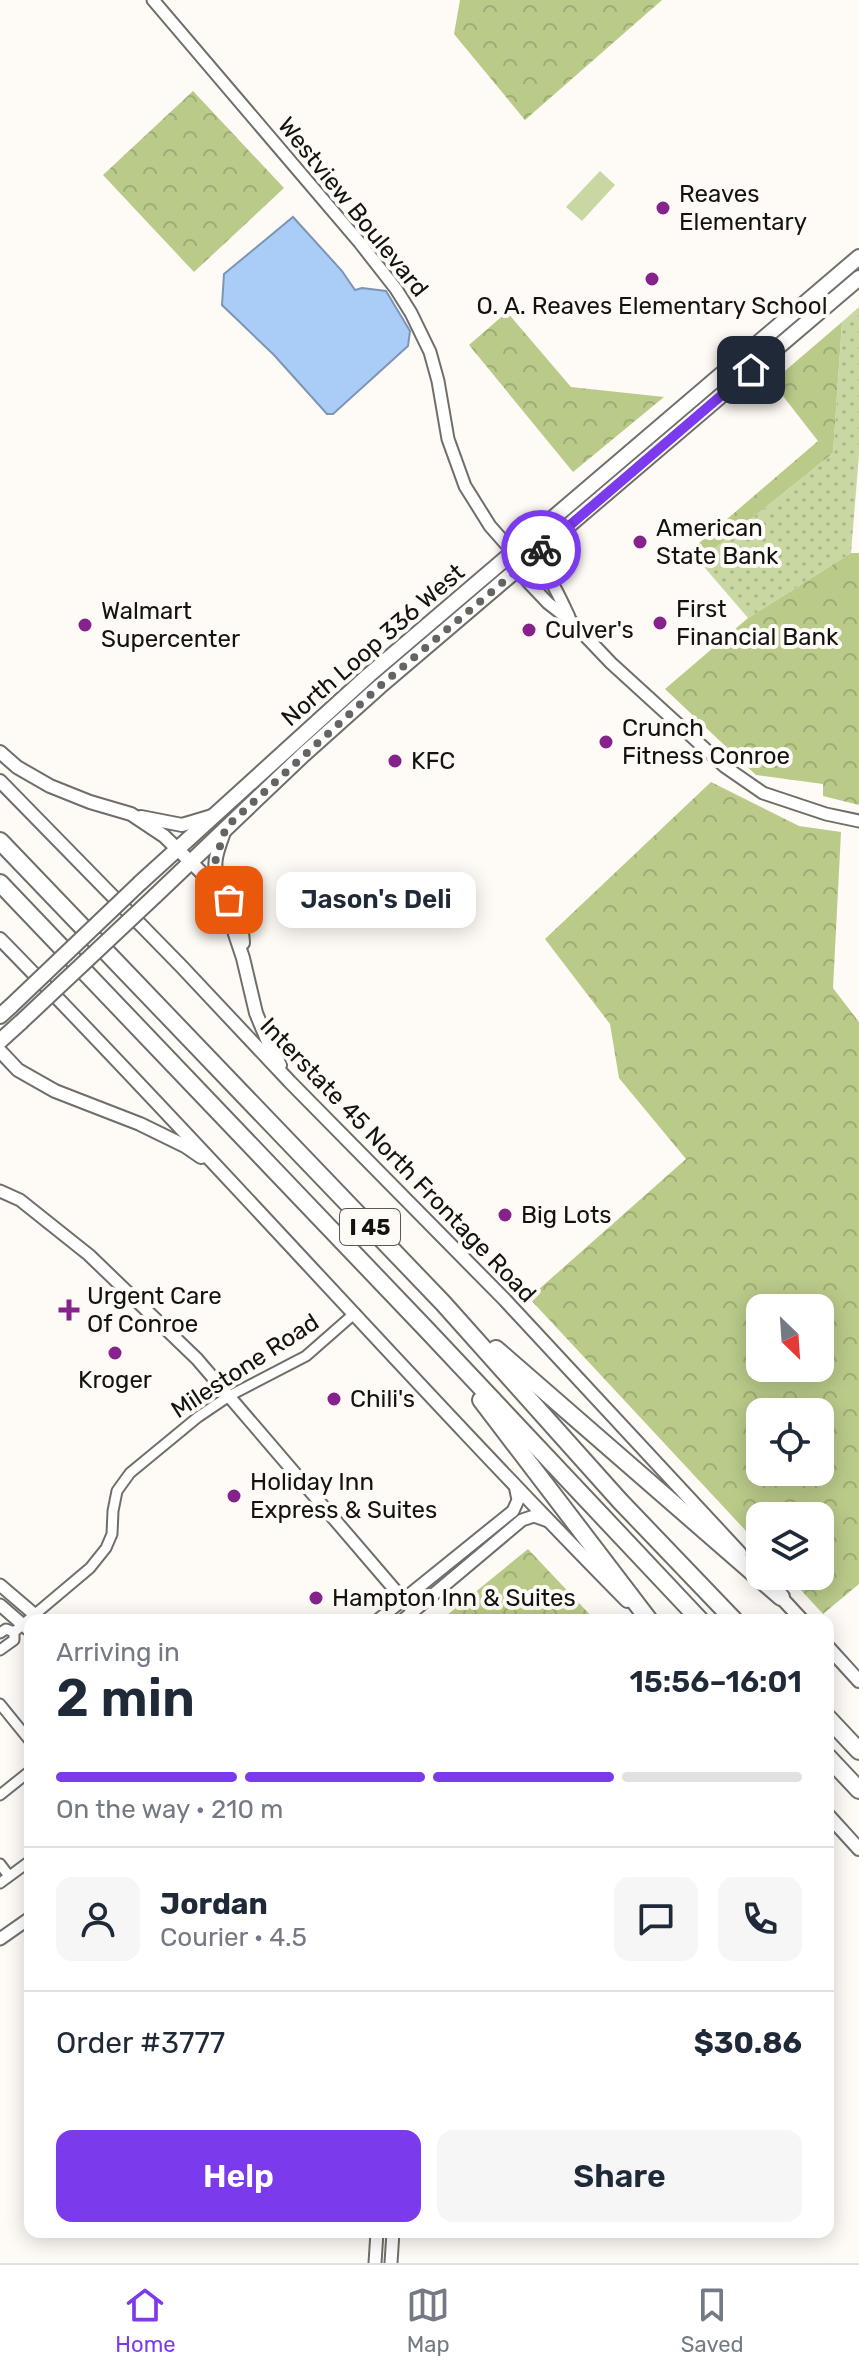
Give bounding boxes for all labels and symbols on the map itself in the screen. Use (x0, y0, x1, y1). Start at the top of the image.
street label: Westview Boulevard (272, 112, 434, 302)
place label: Reaves Elementary (679, 180, 807, 236)
marker: Reaves Elementary (654, 199, 672, 217)
marker: O. A. Reaves Elementary School (643, 270, 661, 288)
place label: O. A. Reaves Elementary School (477, 292, 827, 320)
pin (717, 336, 785, 404)
courier (501, 510, 581, 590)
place label: American State Bank (656, 514, 779, 570)
marker: American State Bank (631, 533, 649, 551)
street label: North Loop 336 West (276, 558, 470, 732)
place label: First Financial Bank (676, 595, 839, 651)
place label: Walmart Supercenter (101, 597, 240, 653)
marker: First Financial Bank (651, 614, 669, 632)
marker: Walmart Supercenter (76, 616, 94, 634)
place label: Culver's (545, 616, 634, 644)
marker: Culver's (520, 621, 538, 639)
place label: Crunch Fitness Conroe (622, 714, 790, 770)
marker: Crunch Fitness Conroe (597, 733, 615, 751)
place label: KFC (411, 747, 455, 775)
marker: KFC (386, 752, 404, 770)
pin (195, 866, 263, 934)
callout: Jason's Deli (277, 872, 477, 928)
street label: Interstate 45 North Frontage Road (254, 1012, 542, 1308)
place label: Big Lots (521, 1201, 612, 1229)
marker: Big Lots (496, 1206, 514, 1224)
road number: I 45 (340, 1209, 400, 1245)
place label: Urgent Care Of Conroe (87, 1282, 222, 1338)
north arrow (746, 1294, 834, 1382)
marker: Urgent Care Of Conroe (58, 1299, 80, 1321)
street label: Milestone Road (166, 1308, 324, 1424)
marker: Kroger (106, 1344, 124, 1362)
place label: Kroger (78, 1366, 152, 1394)
place label: Chili's (350, 1385, 415, 1413)
marker: Chili's (325, 1390, 343, 1408)
place label: Holiday Inn Express & Suites (250, 1468, 437, 1524)
marker: Holiday Inn Express & Suites (225, 1487, 243, 1505)
place label: Hampton Inn & Suites (332, 1584, 576, 1612)
marker: Hampton Inn & Suites (307, 1589, 325, 1607)

